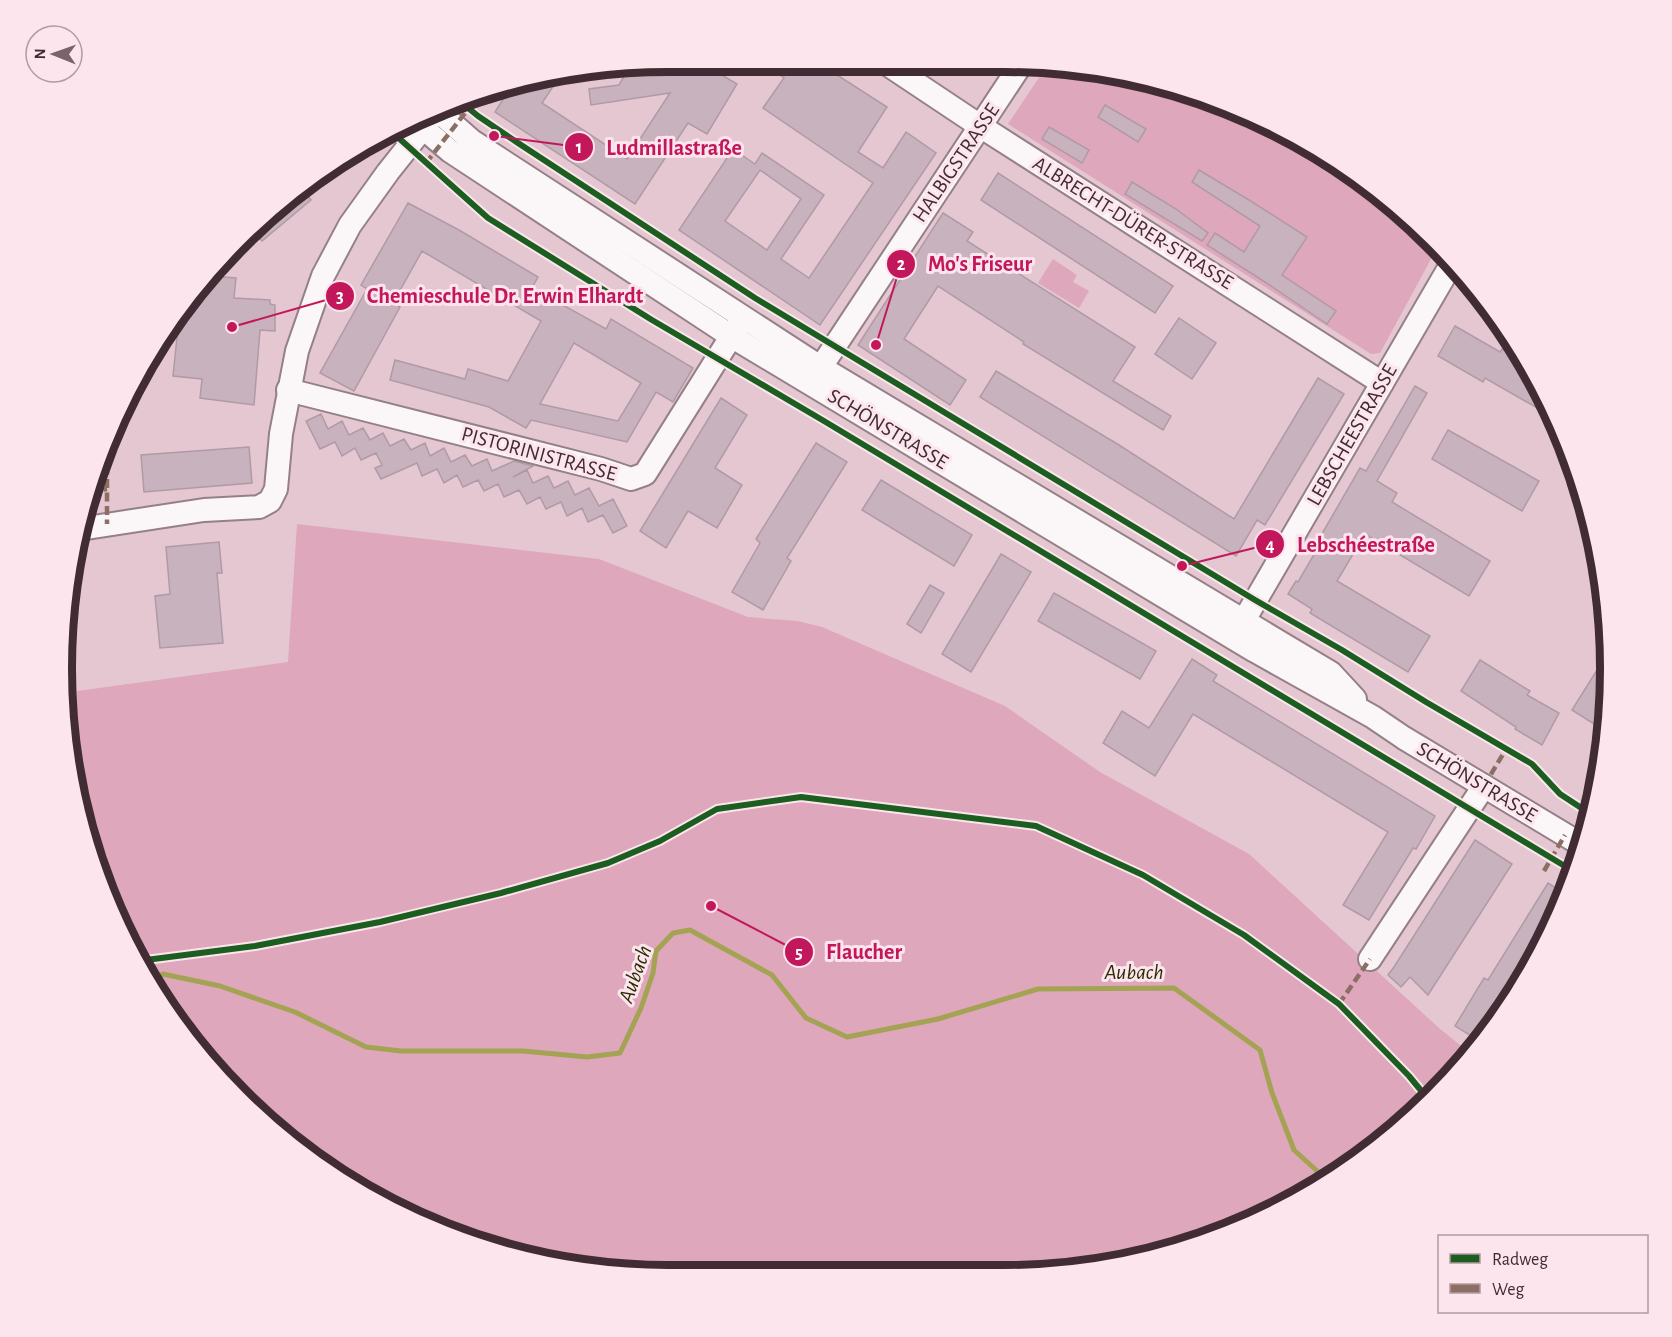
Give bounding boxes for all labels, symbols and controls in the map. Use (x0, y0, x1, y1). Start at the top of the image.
north arrow (24, 24, 84, 84)
text: N (32, 48, 48, 59)
street label: HALBIGSTRASSE (909, 100, 1003, 226)
callout: Ludmillastraße (564, 127, 754, 167)
text: Ludmillastraße (606, 137, 742, 159)
text: 1 (576, 139, 582, 157)
street label: ALBRECHT-DÜRER-STRASSE (1029, 152, 1237, 293)
callout: Mo's Friseur (886, 244, 1044, 284)
text: Mo's Friseur (928, 253, 1032, 275)
text: 2 (897, 256, 906, 274)
callout: Chemieschule Dr. Erwin Elhardt (325, 276, 655, 316)
text: Chemieschule Dr. Erwin Elhardt (367, 285, 644, 307)
text: 3 (336, 288, 344, 306)
street label: LEBSCHEESTRASSE (1303, 361, 1401, 509)
street label: SCHÖNSTRASSE (824, 384, 952, 473)
street label: PISTORINISTRASSE (459, 423, 619, 485)
callout: Lebschéestraße (1255, 524, 1447, 564)
text: Lebschéestraße (1297, 534, 1435, 556)
text: 4 (1265, 537, 1275, 555)
street label: SCHÖNSTRASSE (1413, 737, 1541, 826)
callout: Flaucher (784, 932, 914, 972)
text: Flaucher (826, 941, 902, 963)
water label: Aubach (614, 942, 655, 1006)
text: 5 (795, 944, 803, 962)
water label: Aubach (1103, 961, 1164, 983)
legend (1438, 1235, 1648, 1313)
text: Radweg (1492, 1251, 1548, 1269)
text: Weg (1492, 1281, 1524, 1299)

